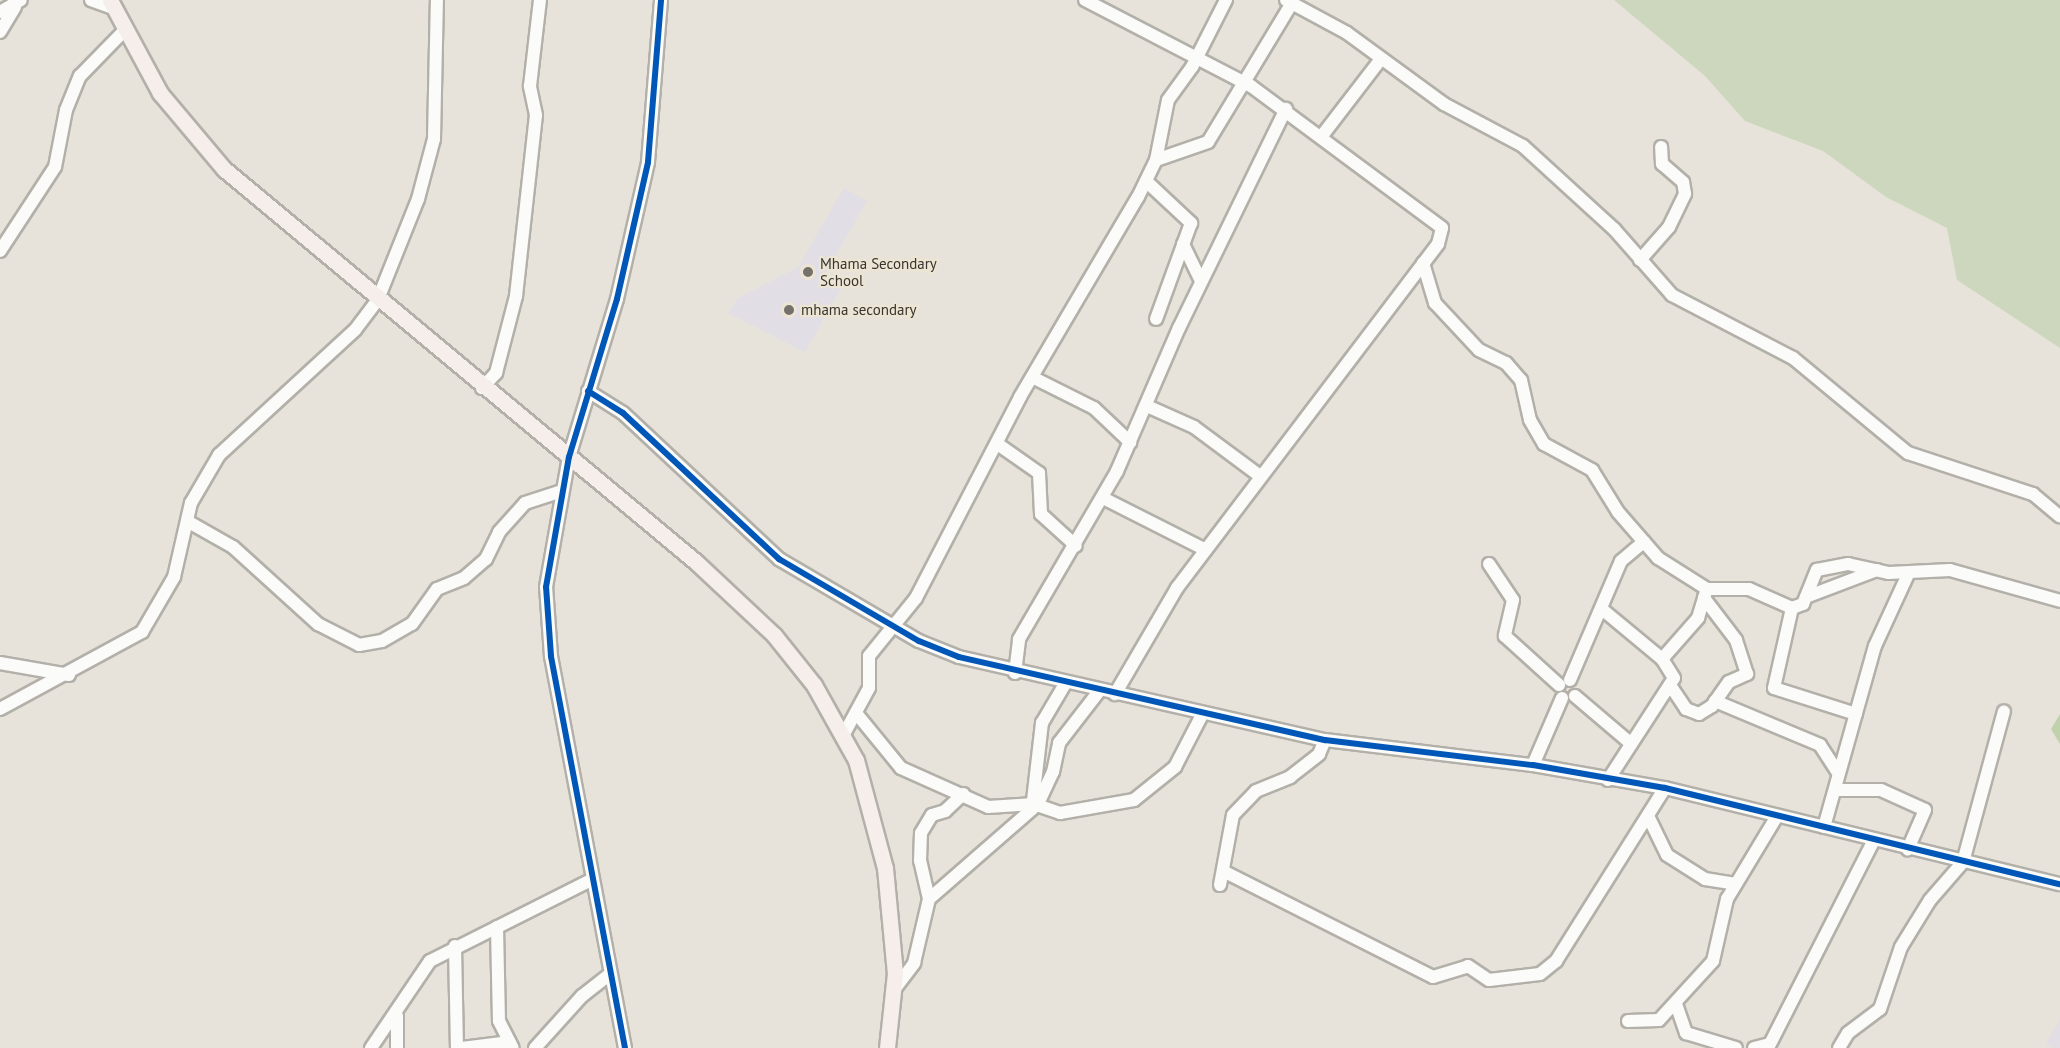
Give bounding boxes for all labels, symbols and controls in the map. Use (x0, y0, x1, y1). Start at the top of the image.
place label: Mhama Secondary School (820, 254, 937, 289)
marker: Mhama Secondary School (801, 265, 815, 279)
place label: mhama secondary (801, 301, 916, 319)
marker: mhama secondary (782, 303, 796, 317)

